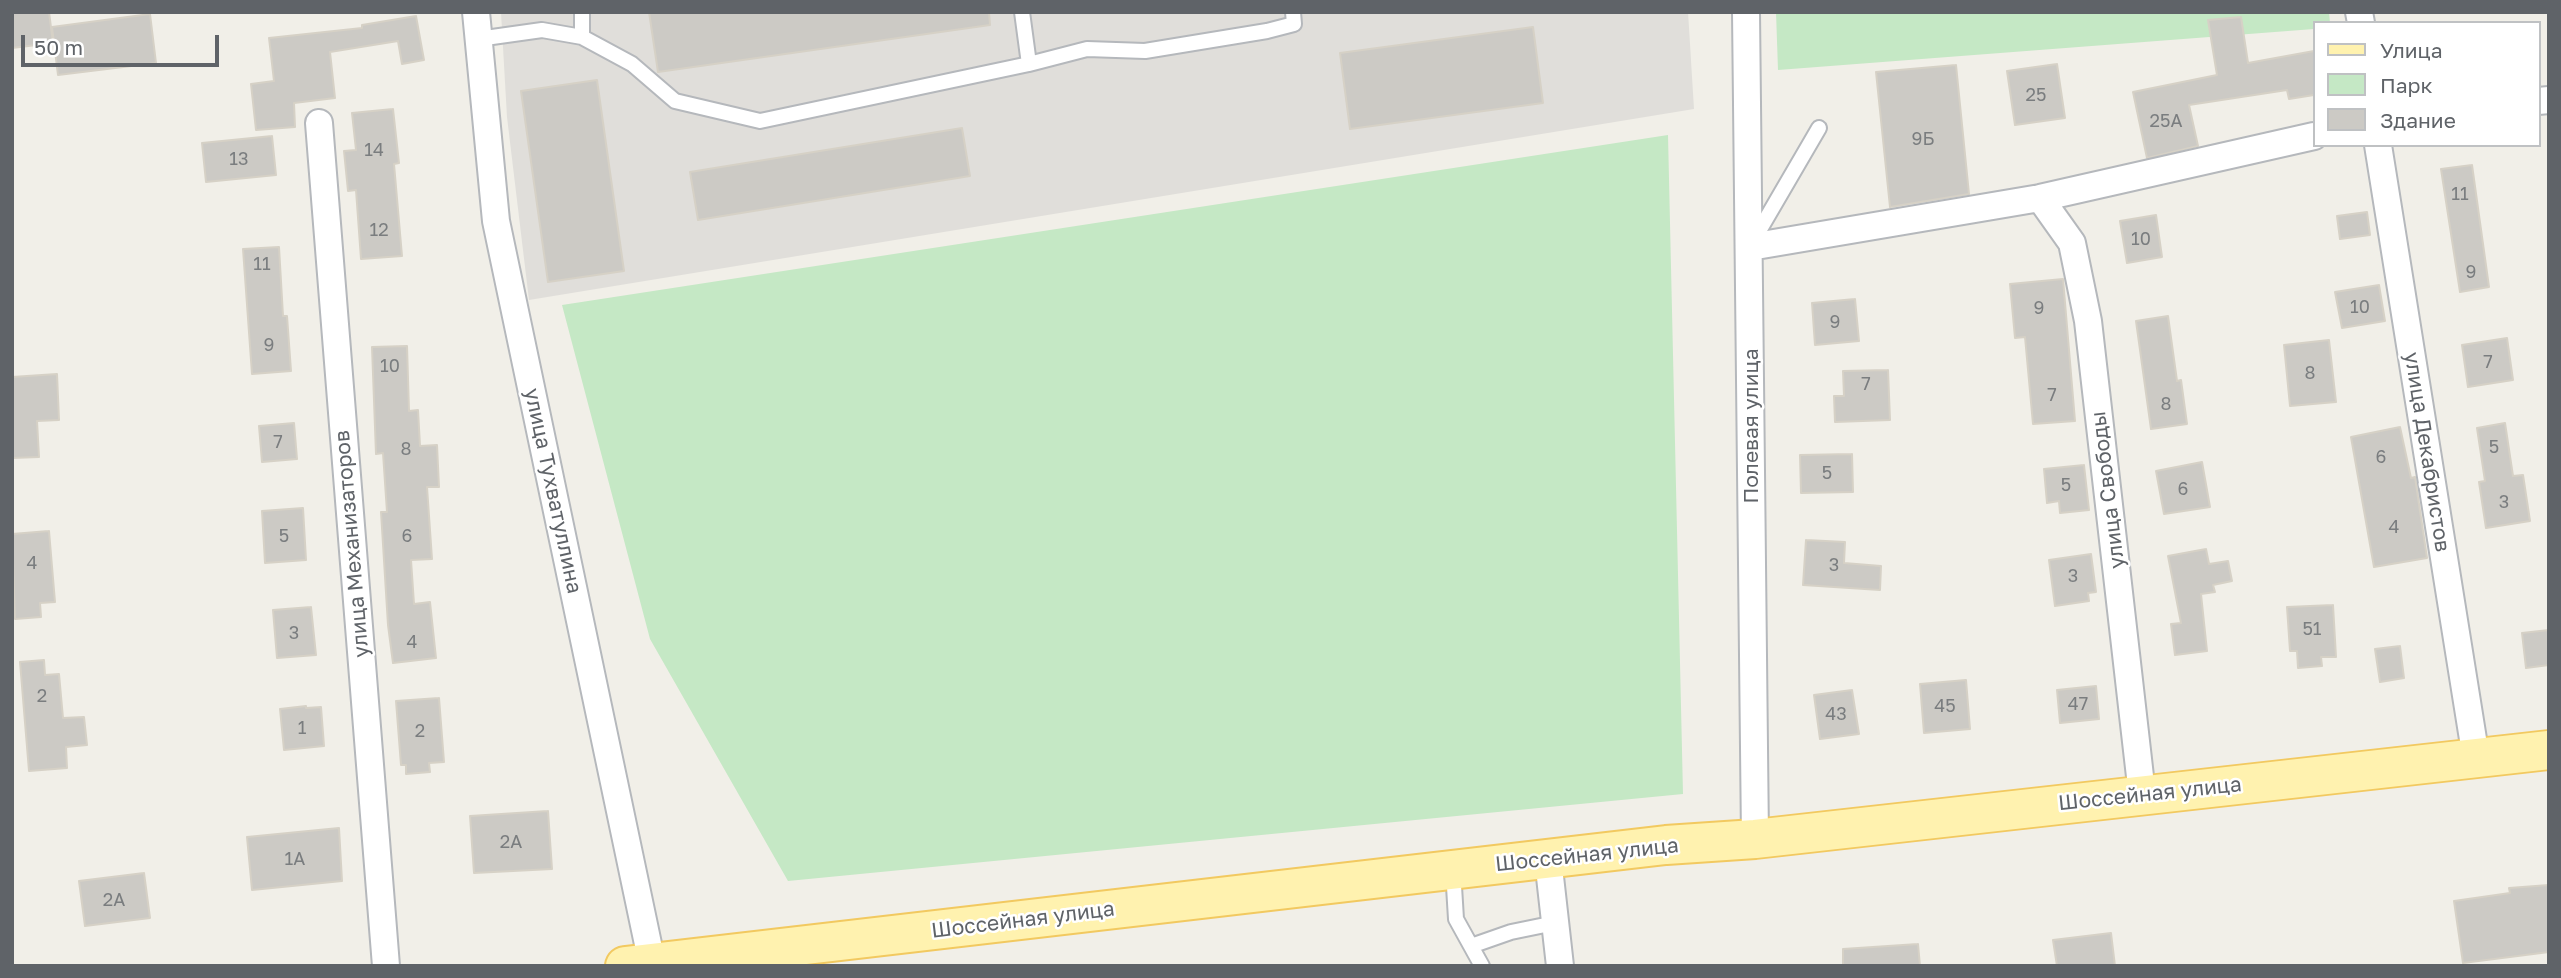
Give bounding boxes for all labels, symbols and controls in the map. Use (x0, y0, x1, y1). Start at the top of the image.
scale bar (24, 21, 222, 65)
legend (2312, 21, 2540, 147)
text: 50 m (34, 34, 83, 60)
text: Улица (2380, 37, 2443, 63)
text: Парк (2380, 72, 2433, 98)
house number: 25 (2026, 84, 2046, 106)
text: Здание (2380, 107, 2456, 133)
house number: 25А (2150, 110, 2182, 132)
house number: 9Б (1912, 128, 1934, 150)
house number: 14 (364, 139, 384, 161)
house number: 13 (229, 148, 249, 170)
house number: 11 (2451, 183, 2469, 205)
house number: 12 (369, 219, 389, 241)
house number: 10 (2131, 228, 2151, 250)
house number: 11 (253, 253, 271, 275)
house number: 9 (2466, 261, 2476, 283)
house number: 10 (2350, 296, 2370, 318)
house number: 9 (2034, 297, 2044, 319)
house number: 9 (1830, 311, 1840, 333)
house number: 9 (264, 334, 274, 356)
street label: Полевая улица (1738, 348, 1764, 504)
street label: улица Декабристов (2399, 350, 2455, 554)
house number: 7 (2483, 351, 2493, 373)
house number: 10 (380, 355, 400, 377)
house number: 8 (2305, 362, 2315, 384)
house number: 7 (1861, 373, 1871, 395)
house number: 7 (2047, 384, 2057, 406)
street label: улица Тухватуллина (519, 386, 587, 596)
house number: 8 (2161, 393, 2171, 415)
street label: улица Свободы (2086, 410, 2130, 570)
street label: улица Механизаторов (330, 429, 374, 659)
house number: 7 (273, 431, 283, 453)
house number: 5 (2489, 436, 2499, 458)
house number: 8 (401, 438, 411, 460)
house number: 6 (2376, 446, 2386, 468)
house number: 5 (1822, 462, 1832, 484)
house number: 5 (2061, 474, 2071, 496)
house number: 6 (2178, 478, 2188, 500)
house number: 3 (2499, 491, 2509, 513)
house number: 4 (2389, 516, 2399, 538)
house number: 5 (279, 525, 289, 547)
house number: 6 (402, 525, 412, 547)
house number: 4 (27, 552, 37, 574)
house number: 3 (1829, 554, 1839, 576)
house number: 3 (2068, 565, 2078, 587)
house number: 51 (2302, 618, 2322, 640)
house number: 3 (289, 622, 299, 644)
house number: 4 (407, 631, 417, 653)
house number: 2 (37, 685, 47, 707)
house number: 47 (2068, 693, 2088, 715)
house number: 45 (1934, 695, 1956, 717)
house number: 43 (1825, 703, 1847, 725)
house number: 1 (298, 717, 306, 739)
house number: 2 (415, 720, 425, 742)
street label: Шоссейная улица (2057, 772, 2243, 816)
house number: 2А (500, 831, 522, 853)
street label: Шоссейная улица (1494, 833, 1680, 877)
house number: 1А (285, 848, 305, 870)
house number: 2А (103, 889, 125, 911)
street label: Шоссейная улица (930, 896, 1116, 944)

